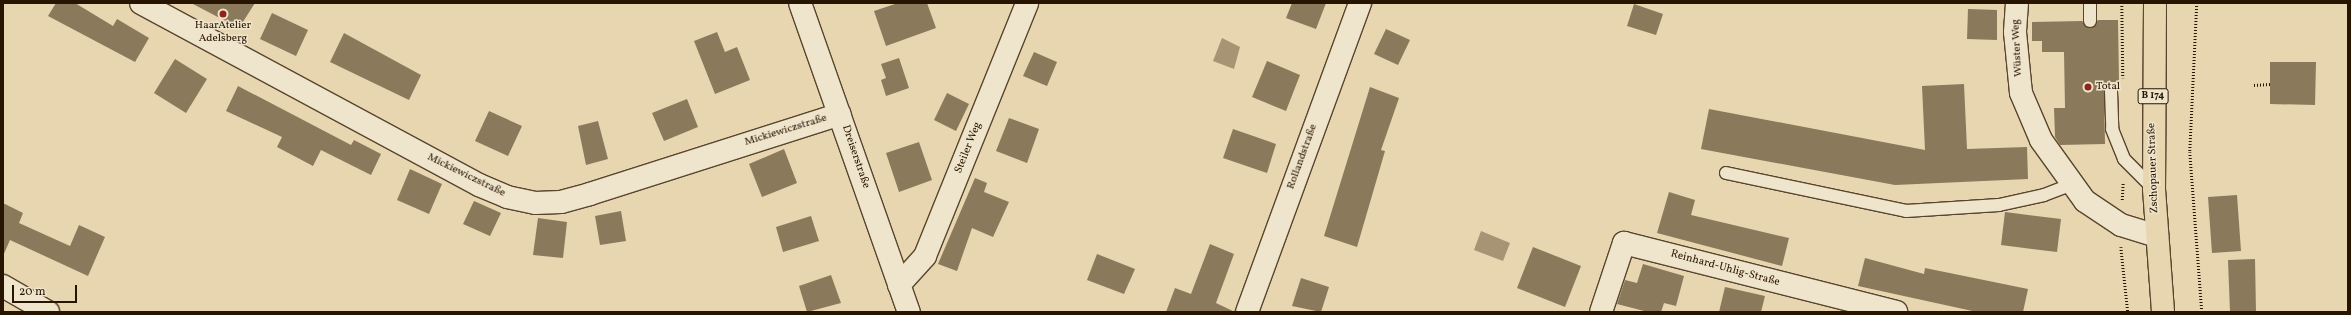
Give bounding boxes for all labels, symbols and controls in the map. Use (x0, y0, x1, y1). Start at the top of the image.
marker: HaarAtelier Adelsberg (218, 9, 228, 19)
street label: Wüster Weg (2010, 19, 2026, 77)
place label: HaarAtelier Adelsberg (195, 20, 251, 46)
place label: Total (2096, 80, 2120, 94)
marker: Total (2083, 82, 2093, 92)
road number: B 174 (2137, 88, 2169, 104)
street label: Mickiewiczstraße (743, 112, 829, 150)
street label: Steiler Weg (953, 120, 985, 176)
street label: Rollandstraße (1285, 123, 1321, 191)
street label: Zschopauer Straße (2146, 123, 2162, 213)
street label: Dreiserstraße (838, 124, 872, 190)
street label: Mickiewiczstraße (425, 151, 507, 201)
street label: Reinhard-Uhlig-Straße (1669, 248, 1781, 290)
scale bar (14, 277, 79, 303)
text: 20 m (19, 284, 46, 300)

